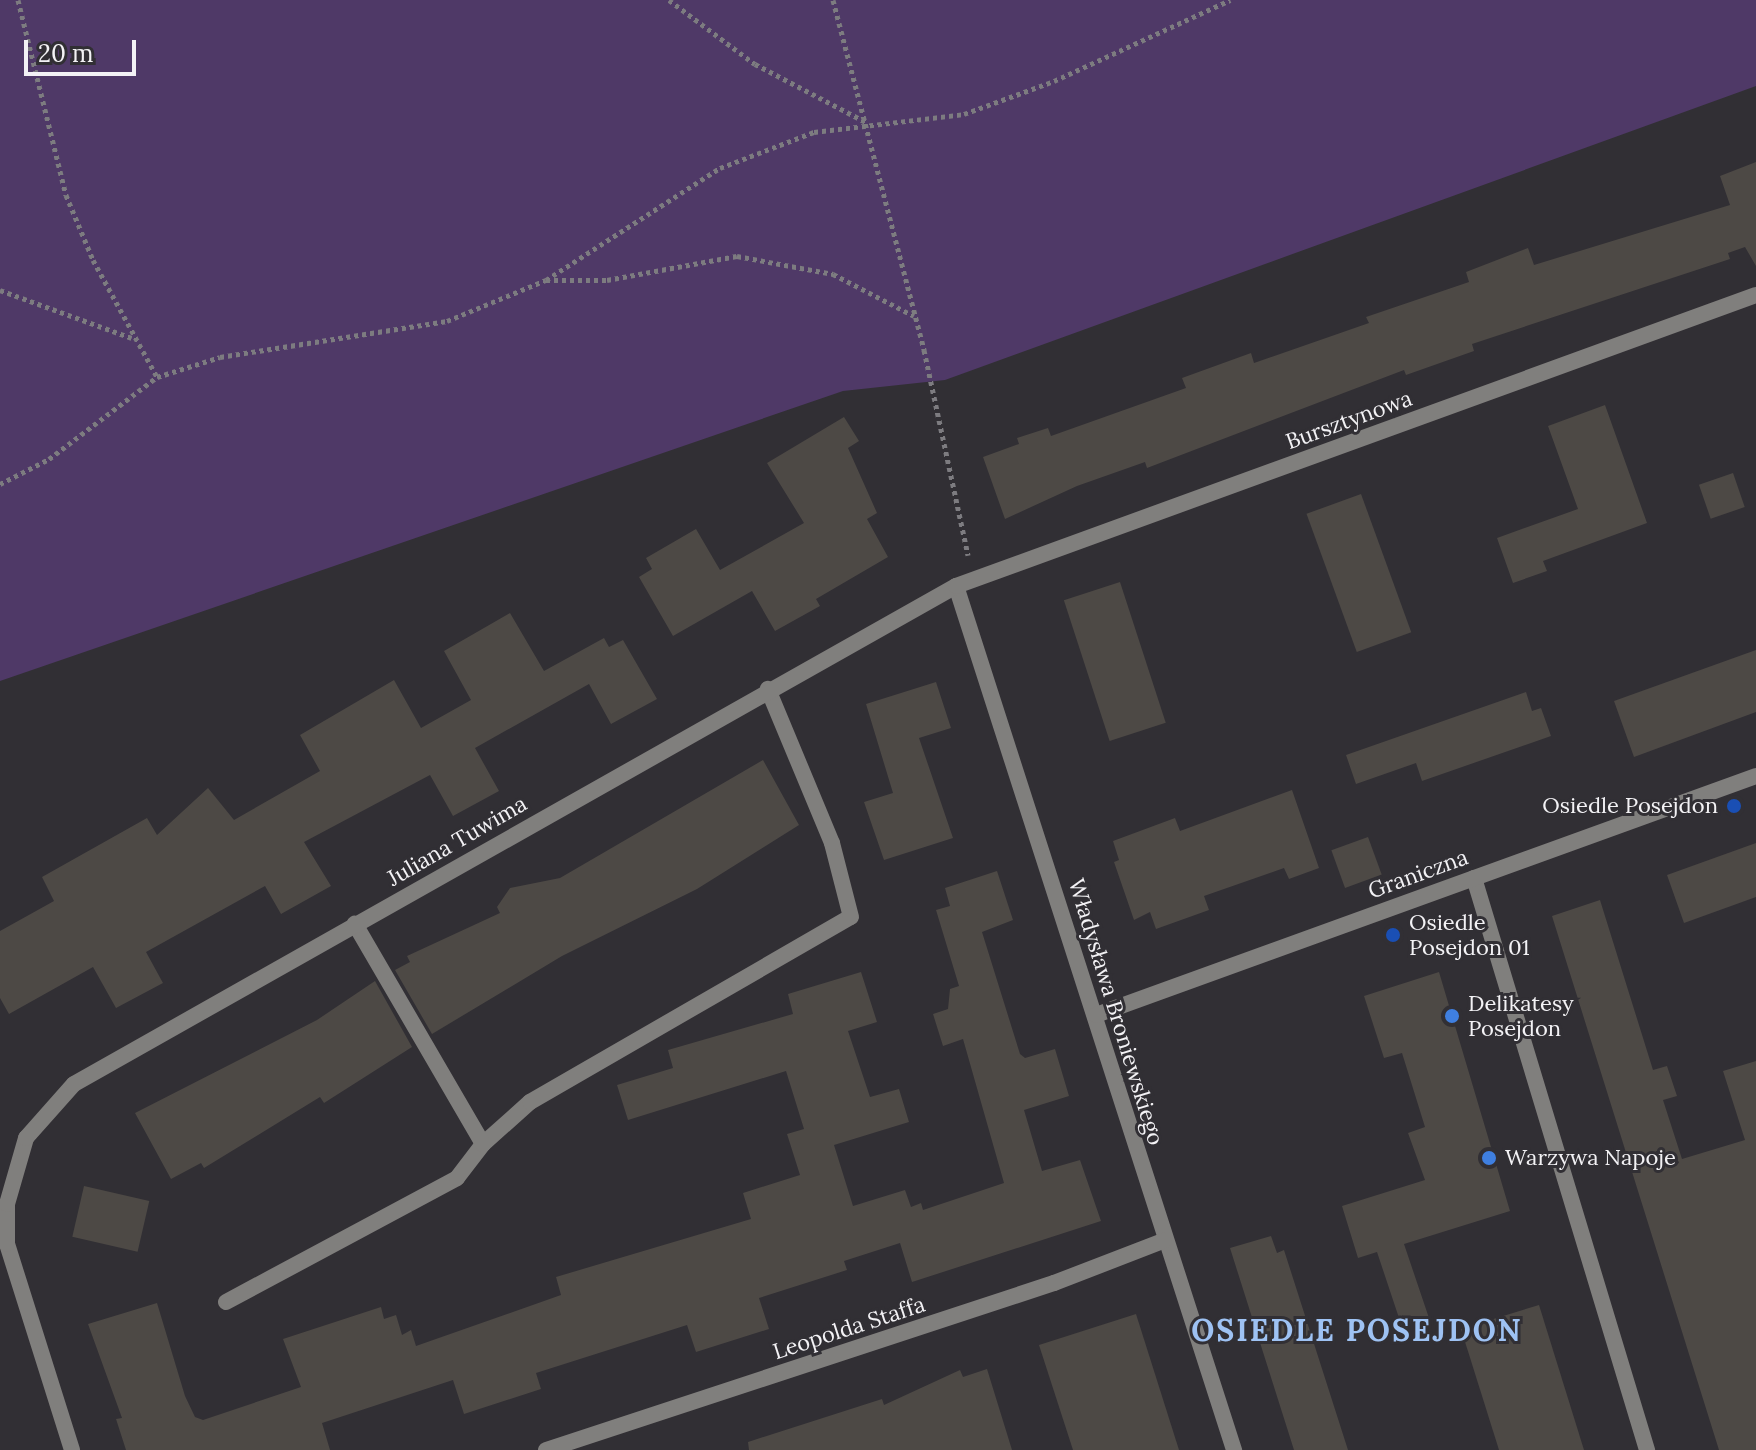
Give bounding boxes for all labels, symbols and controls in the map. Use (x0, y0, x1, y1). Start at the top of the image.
scale bar (28, 24, 140, 74)
text: 20 m (38, 38, 94, 69)
street label: Bursztynowa (1282, 385, 1416, 455)
street label: Juliana Tuwima (382, 790, 532, 892)
place label: Osiedle Posejdon (1542, 793, 1718, 819)
marker: Osiedle Posejdon (1725, 797, 1743, 815)
street label: Graniczna (1364, 844, 1472, 904)
street label: Władysława Broniewskiego (1063, 876, 1169, 1148)
place label: Osiedle Posejdon 01 (1409, 909, 1530, 960)
marker: Osiedle Posejdon 01 (1384, 926, 1402, 944)
place label: Delikatesy Posejdon (1468, 990, 1574, 1042)
marker: Delikatesy Posejdon (1443, 1007, 1461, 1025)
place label: Warzywa Napoje (1505, 1145, 1676, 1171)
marker: Warzywa Napoje (1480, 1149, 1498, 1167)
street label: Leopolda Staffa (770, 1291, 928, 1365)
district label: OSIEDLE POSEJDON (1191, 1312, 1523, 1348)

